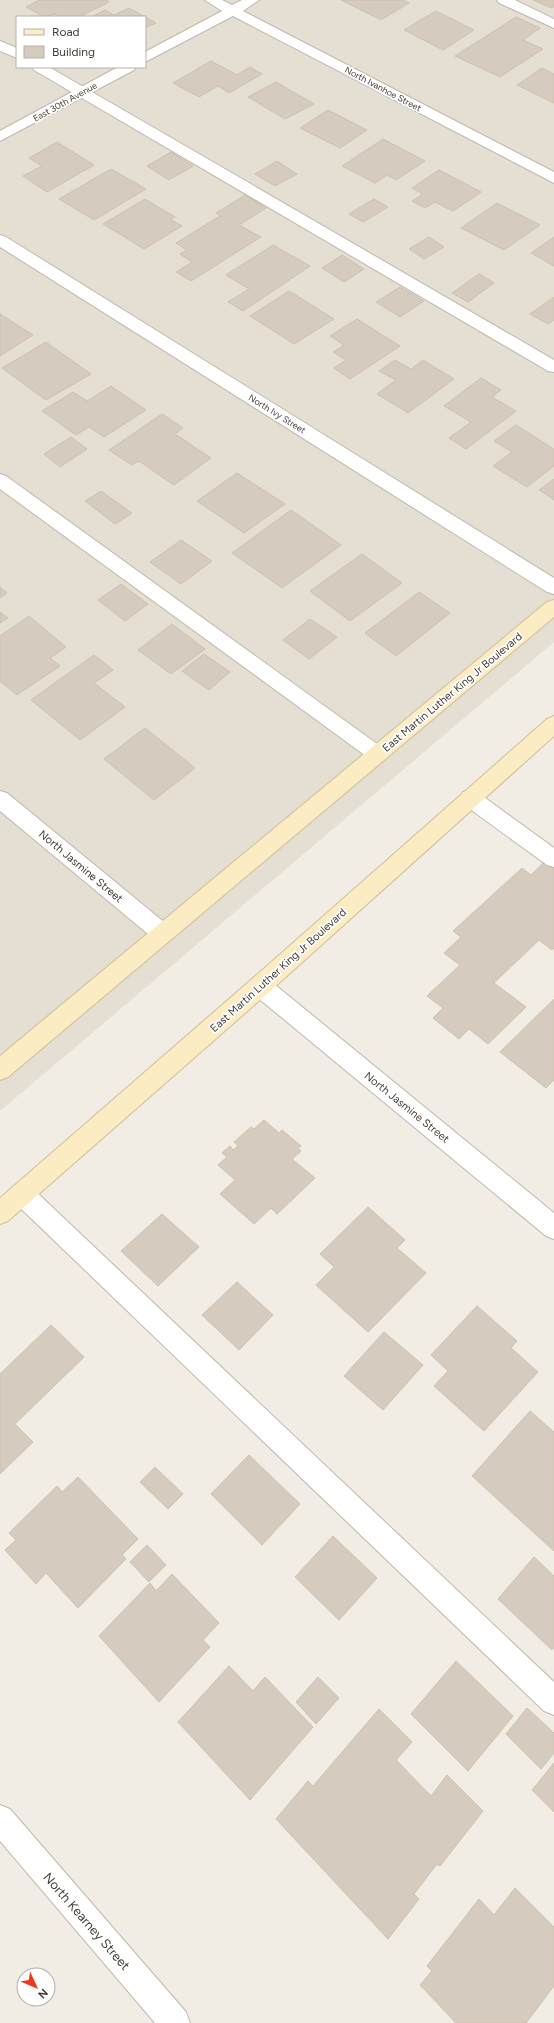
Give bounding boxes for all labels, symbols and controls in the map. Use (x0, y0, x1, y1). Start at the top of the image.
legend (16, 16, 146, 68)
text: Road (52, 25, 80, 39)
text: Building (52, 45, 95, 59)
street label: North Ivanhoe Street (343, 64, 424, 114)
street label: East 30th Avenue (31, 79, 99, 124)
street label: North Ivy Street (247, 392, 308, 436)
street label: East Martin Luther King Jr Boulevard (380, 630, 525, 755)
street label: North Jasmine Street (36, 827, 125, 905)
street label: East Martin Luther King Jr Boulevard (208, 906, 349, 1035)
street label: North Jasmine Street (362, 1069, 452, 1146)
street label: North Kearney Street (40, 1870, 133, 1973)
north arrow (16, 1967, 56, 2007)
text: N (35, 1986, 50, 2001)

